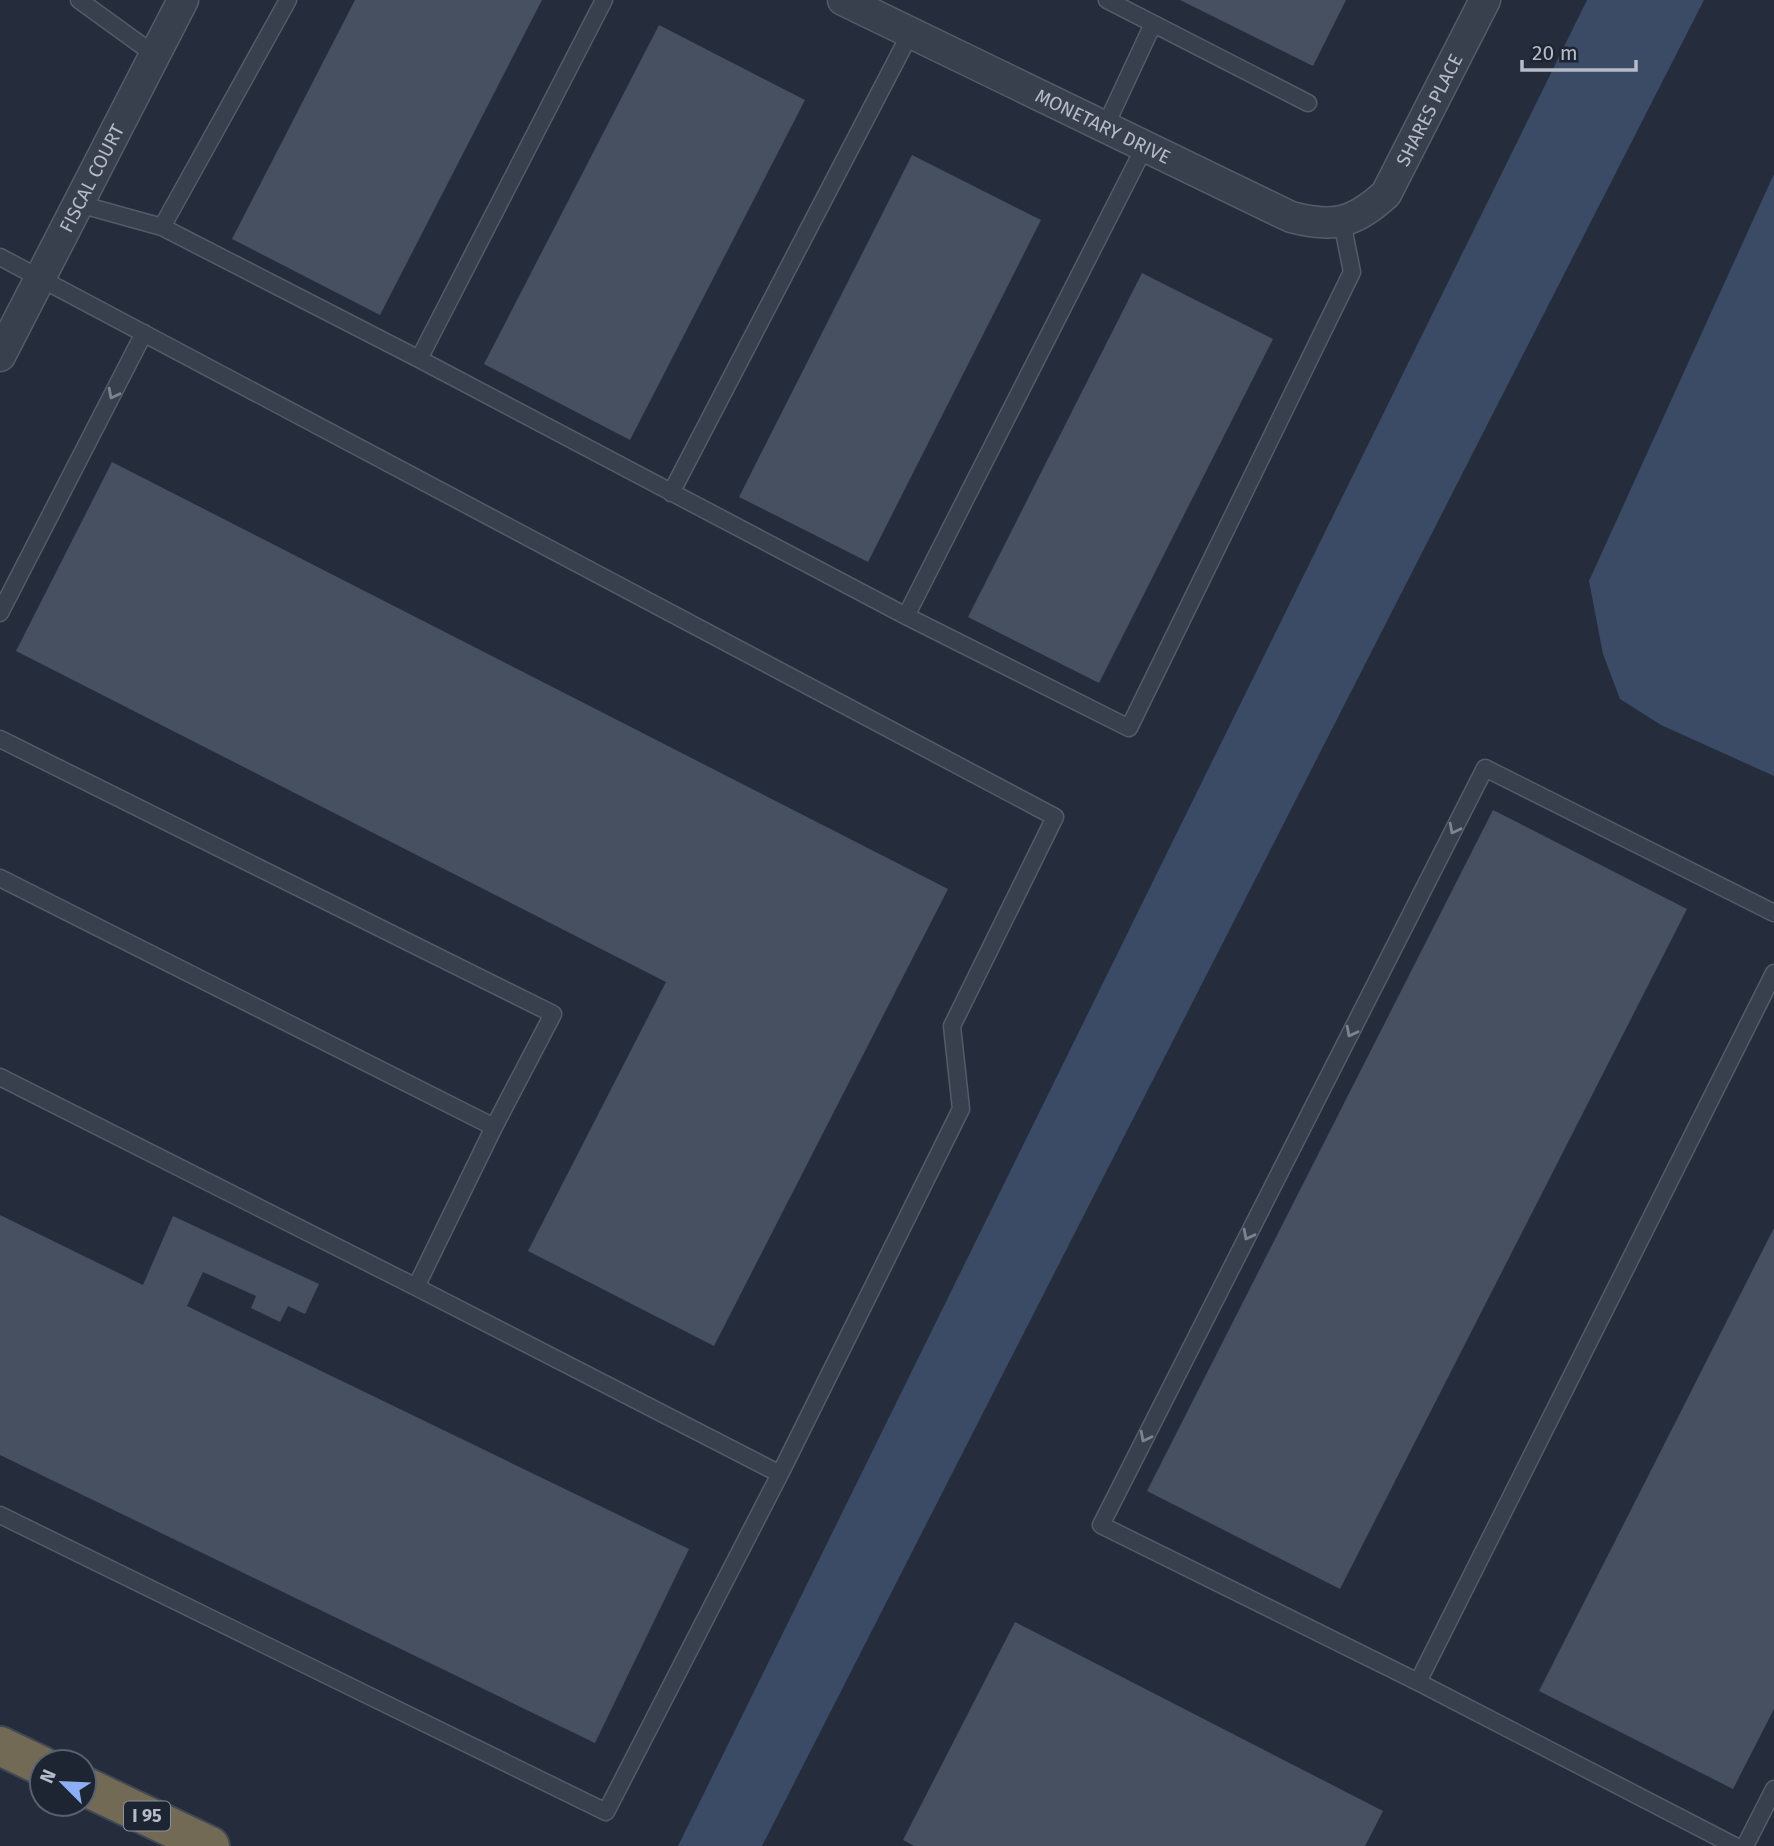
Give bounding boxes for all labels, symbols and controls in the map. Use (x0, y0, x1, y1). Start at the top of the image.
scale bar (1522, 28, 1636, 72)
text: 20 m (1532, 40, 1578, 66)
street label: SHARES PLACE (1391, 50, 1468, 170)
street label: MONETARY DRIVE (1032, 84, 1174, 169)
street label: FISCAL COURT (55, 120, 129, 236)
one-way arrow (107, 387, 121, 399)
one-way arrow (1448, 822, 1462, 834)
one-way arrow (1345, 1025, 1359, 1037)
one-way arrow (1242, 1227, 1256, 1240)
one-way arrow (1140, 1430, 1153, 1442)
north arrow (28, 1748, 98, 1818)
text: N (35, 1766, 61, 1787)
road number: I 95 (124, 1802, 170, 1830)

